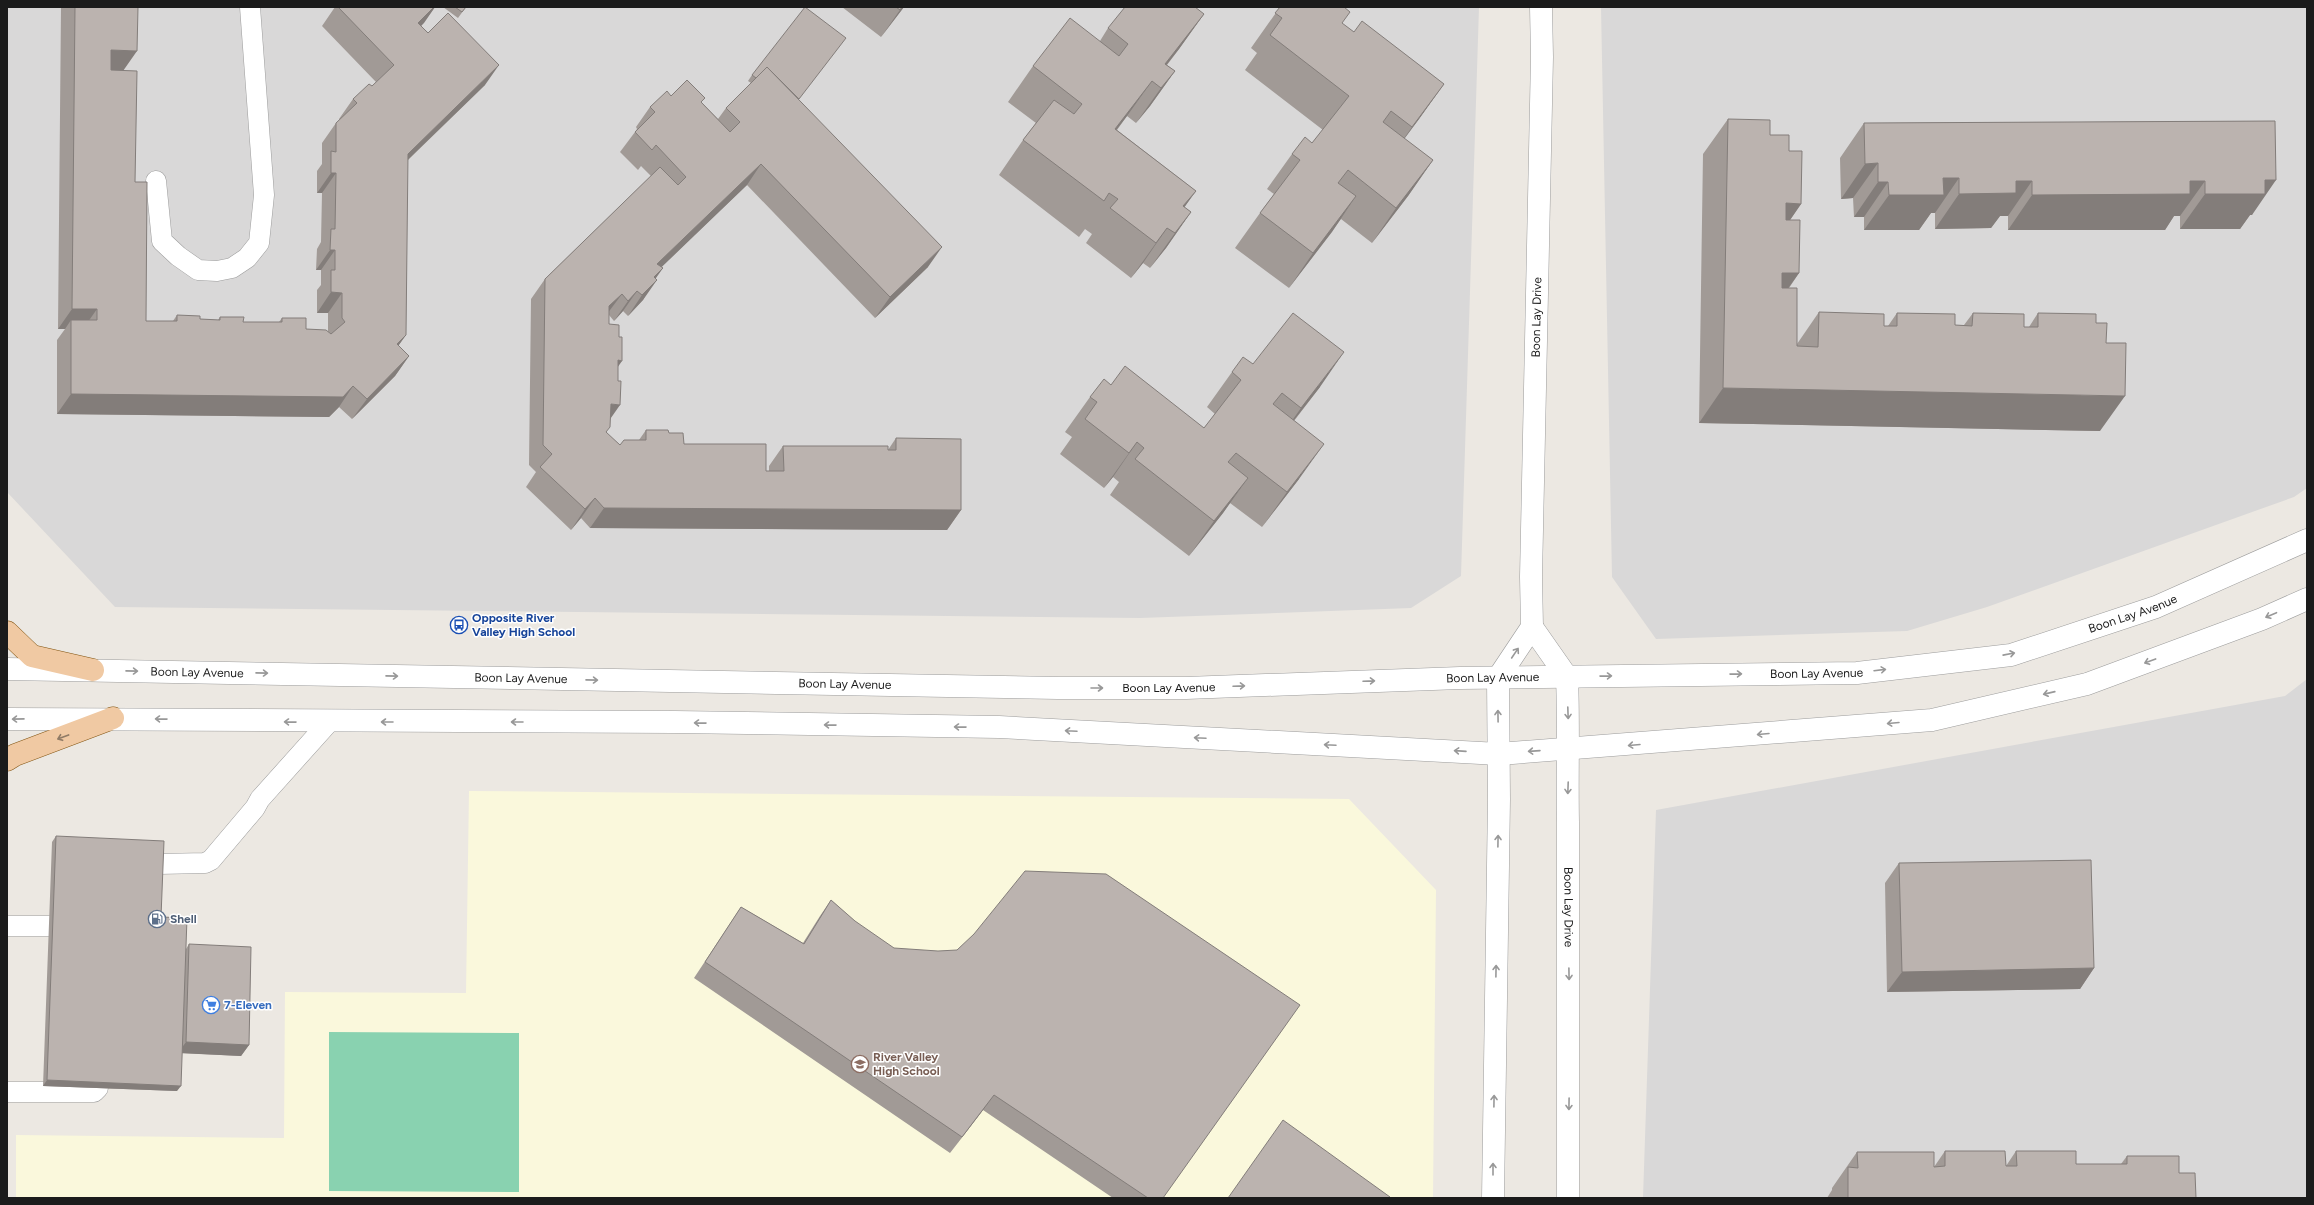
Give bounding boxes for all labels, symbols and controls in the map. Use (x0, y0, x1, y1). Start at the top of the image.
street label: Boon Lay Drive (1529, 277, 1544, 358)
street label: Boon Lay Avenue (2087, 591, 2180, 636)
place label: Opposite River Valley High School (472, 611, 575, 639)
one-way arrow (2266, 611, 2278, 619)
bus stop icon: Opposite River Valley High School (449, 615, 469, 635)
one-way arrow (1511, 647, 1519, 658)
one-way arrow (2002, 650, 2015, 658)
one-way arrow (2144, 657, 2156, 665)
street label: Boon Lay Avenue (150, 665, 244, 680)
street label: Boon Lay Avenue (1770, 665, 1864, 681)
one-way arrow (1873, 666, 1886, 674)
one-way arrow (125, 667, 138, 675)
one-way arrow (255, 669, 268, 677)
street label: Boon Lay Avenue (474, 670, 568, 686)
street label: Boon Lay Avenue (1446, 670, 1540, 686)
one-way arrow (1729, 670, 1742, 678)
one-way arrow (385, 672, 398, 680)
one-way arrow (1599, 672, 1612, 679)
one-way arrow (585, 676, 598, 684)
street label: Boon Lay Avenue (798, 676, 892, 692)
one-way arrow (1362, 678, 1375, 685)
street label: Boon Lay Avenue (1122, 680, 1216, 695)
one-way arrow (1232, 682, 1245, 690)
one-way arrow (1090, 684, 1103, 692)
one-way arrow (2043, 689, 2056, 697)
one-way arrow (1564, 706, 1572, 719)
one-way arrow (1494, 710, 1502, 723)
one-way arrow (12, 715, 25, 723)
one-way arrow (155, 715, 168, 723)
one-way arrow (284, 718, 297, 726)
one-way arrow (381, 718, 394, 726)
one-way arrow (511, 718, 524, 726)
one-way arrow (694, 719, 707, 727)
one-way arrow (1887, 719, 1900, 727)
one-way arrow (824, 721, 837, 729)
one-way arrow (954, 723, 967, 731)
one-way arrow (1064, 727, 1077, 735)
one-way arrow (1757, 730, 1770, 737)
one-way arrow (58, 733, 70, 741)
one-way arrow (1194, 734, 1207, 741)
one-way arrow (1324, 741, 1337, 748)
one-way arrow (1628, 741, 1641, 748)
one-way arrow (1454, 748, 1467, 755)
one-way arrow (1528, 748, 1541, 755)
one-way arrow (1564, 781, 1571, 794)
one-way arrow (1494, 835, 1502, 848)
street label: Boon Lay Drive (1561, 867, 1576, 948)
fuel station icon: Shell (147, 909, 167, 929)
place label: Shell (170, 912, 197, 926)
one-way arrow (1492, 965, 1500, 978)
one-way arrow (1565, 967, 1573, 980)
supermarket icon: 7-Eleven (201, 995, 221, 1015)
place label: 7-Eleven (224, 998, 272, 1012)
place label: River Valley High School (873, 1050, 940, 1078)
school or university icon: River Valley High School (850, 1054, 870, 1074)
one-way arrow (1490, 1095, 1498, 1108)
one-way arrow (1565, 1097, 1573, 1110)
one-way arrow (1489, 1163, 1497, 1176)

